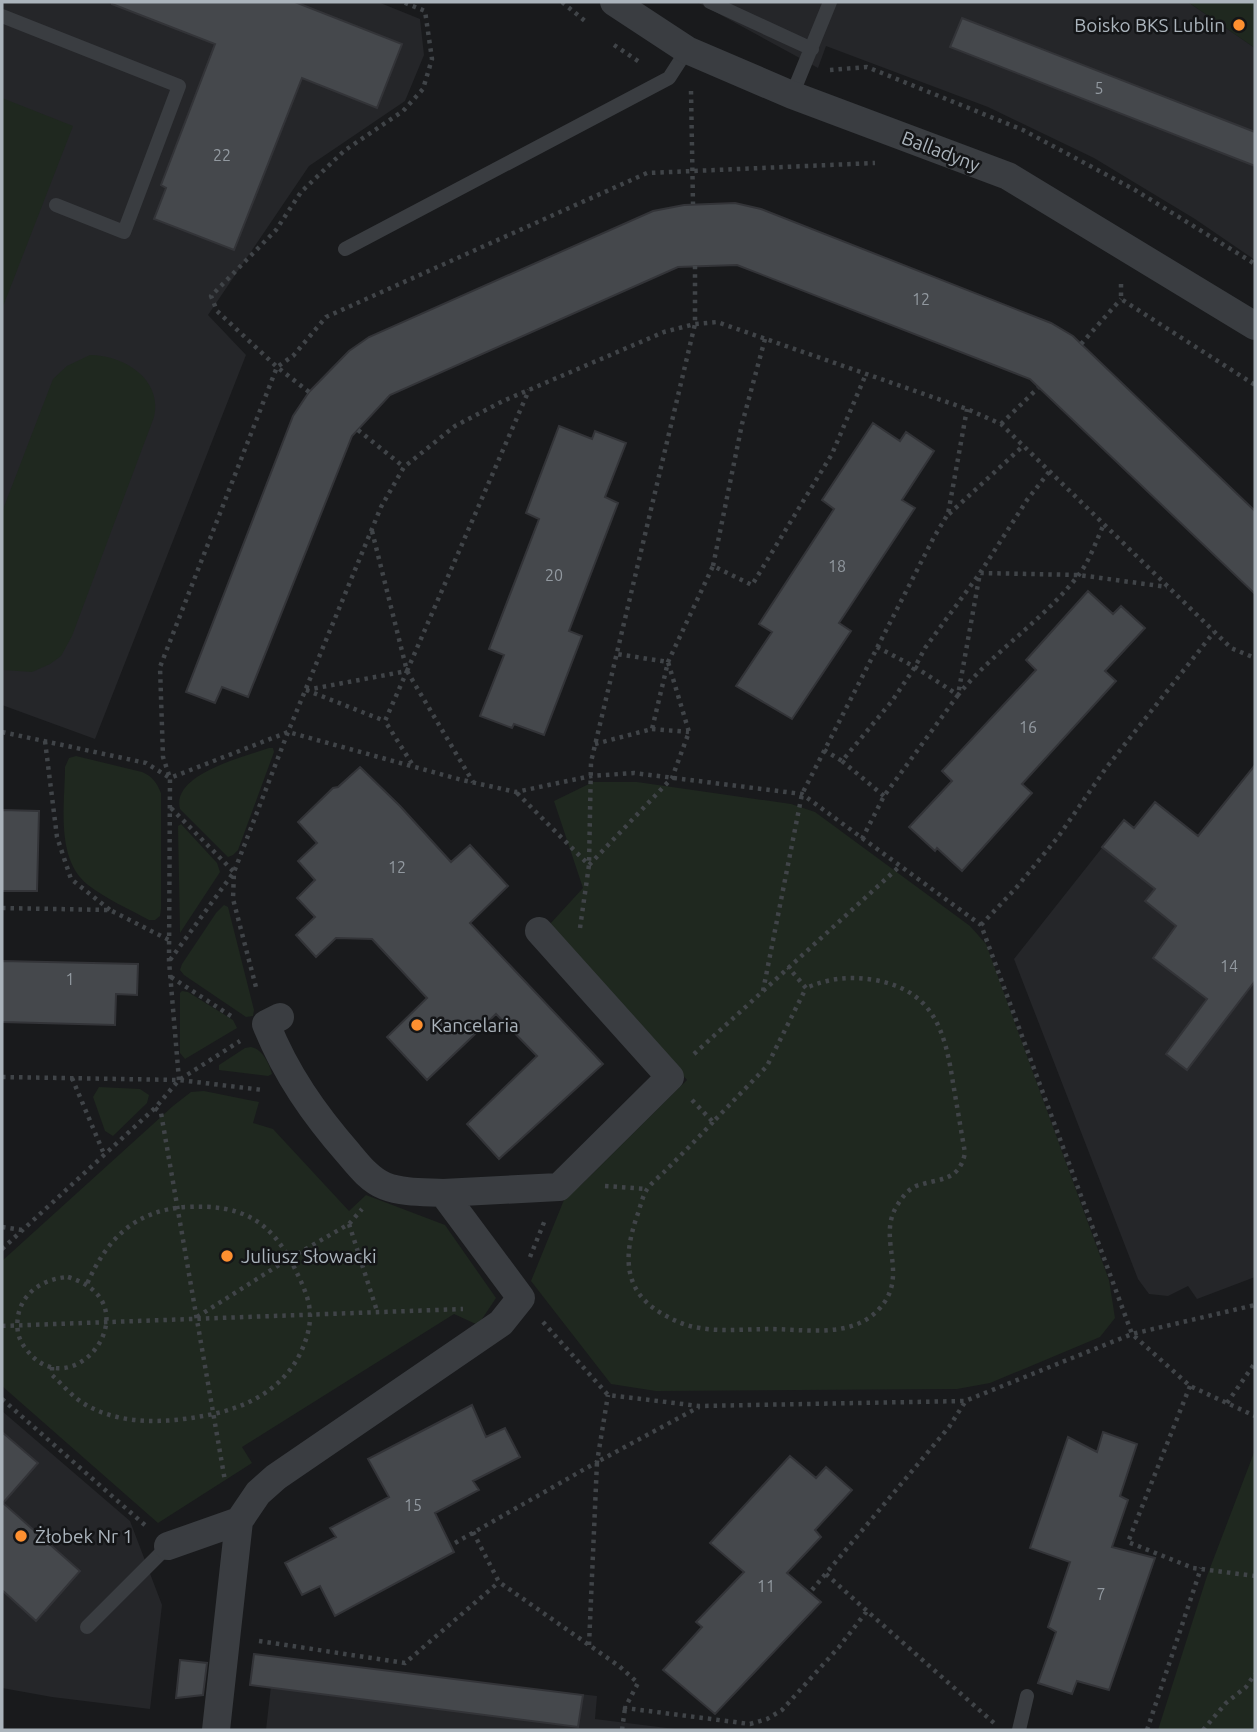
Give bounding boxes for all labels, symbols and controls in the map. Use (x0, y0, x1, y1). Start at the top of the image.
place label: Boisko BKS Lublin (1074, 14, 1225, 36)
marker: Boisko BKS Lublin (1231, 17, 1247, 33)
house number: 5 (1094, 79, 1104, 97)
street label: Balladyny (899, 126, 983, 176)
house number: 22 (213, 146, 231, 164)
house number: 12 (912, 290, 930, 308)
house number: 18 (828, 557, 846, 575)
house number: 20 (545, 566, 563, 584)
house number: 16 (1019, 718, 1037, 736)
house number: 12 (388, 858, 406, 876)
house number: 14 (1220, 957, 1238, 975)
house number: 1 (65, 970, 75, 988)
place label: Kancelaria (431, 1014, 519, 1036)
marker: Kancelaria (409, 1017, 425, 1033)
place label: Juliusz Słowacki (241, 1245, 377, 1267)
marker: Juliusz Słowacki (219, 1248, 235, 1264)
house number: 15 (404, 1496, 422, 1514)
place label: Żłobek Nr 1 (35, 1525, 133, 1547)
marker: Żłobek Nr 1 (13, 1528, 29, 1544)
house number: 11 (757, 1577, 775, 1595)
house number: 7 (1096, 1585, 1106, 1603)

